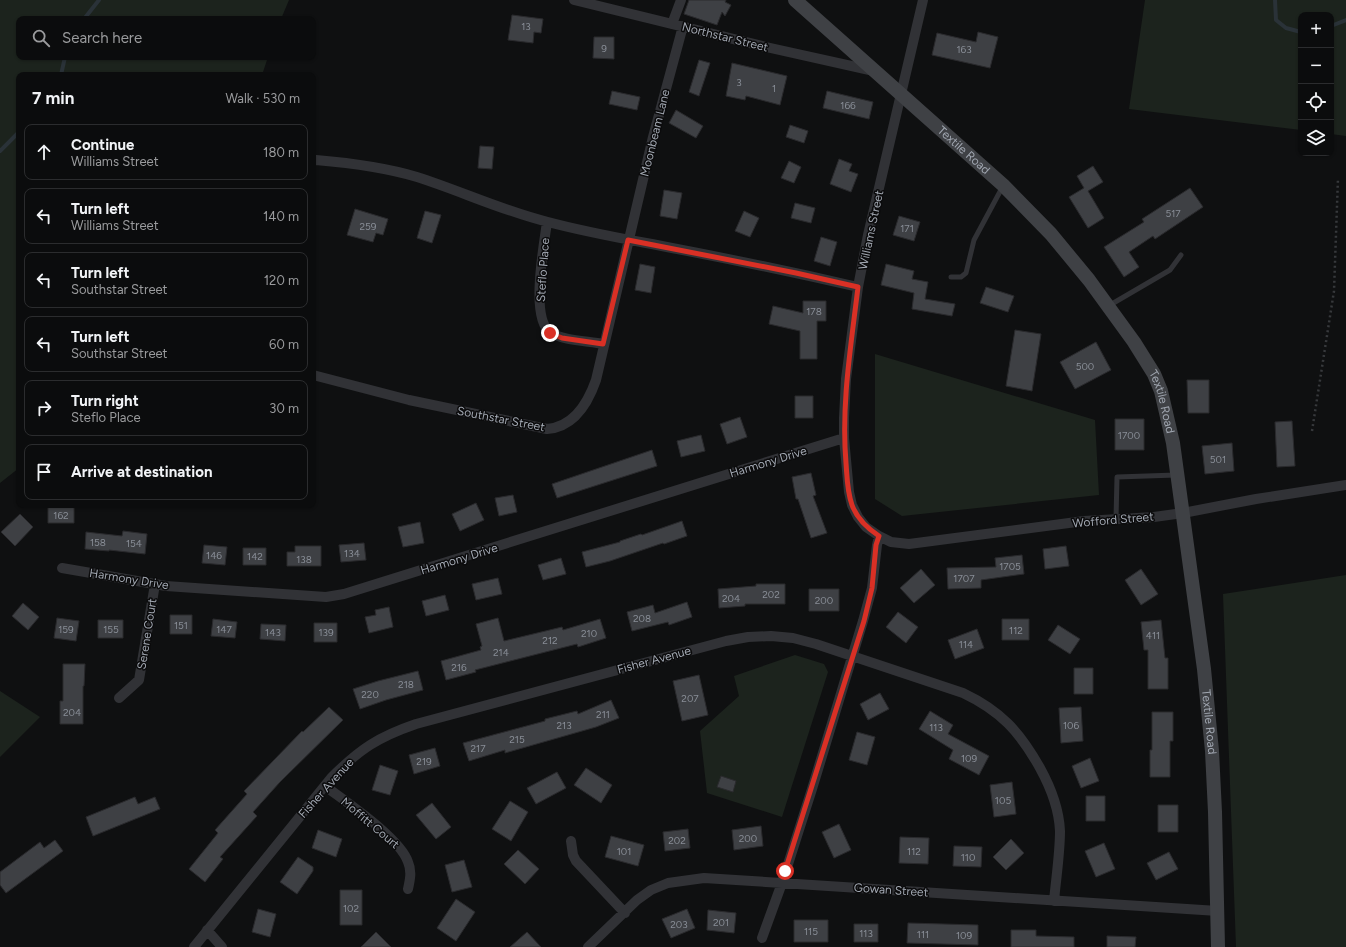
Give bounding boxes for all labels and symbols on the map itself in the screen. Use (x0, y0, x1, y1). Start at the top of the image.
house number: 13 (521, 20, 531, 33)
street label: Northstar Street (680, 20, 770, 55)
house number: 9 (601, 42, 607, 55)
house number: 163 (956, 43, 972, 56)
house number: 3 (736, 76, 742, 89)
house number: 1 (772, 82, 776, 95)
street label: Moonbeam Lane (637, 88, 673, 178)
house number: 166 (840, 99, 856, 112)
street label: Textile Road (935, 123, 993, 177)
street label: Williams Street (856, 189, 886, 271)
house number: 517 (1165, 207, 1181, 220)
house number: 259 (360, 220, 377, 233)
house number: 171 (900, 222, 914, 235)
street label: Steflo Place (534, 237, 552, 302)
house number: 178 (806, 305, 822, 318)
route end (541, 324, 559, 342)
house number: 500 (1076, 360, 1094, 373)
street label: Textile Road (1146, 367, 1178, 435)
street label: Southstar Street (456, 404, 547, 434)
house number: 1700 (1118, 429, 1140, 442)
street label: Harmony Drive (728, 443, 809, 480)
house number: 501 (1210, 453, 1226, 466)
house number: 162 (53, 509, 69, 522)
street label: Wofford Street (1072, 509, 1155, 531)
house number: 158 (90, 536, 106, 549)
house number: 154 (126, 537, 142, 550)
street label: Harmony Drive (419, 540, 500, 577)
house number: 134 (344, 547, 360, 560)
house number: 146 (206, 549, 222, 562)
house number: 142 (247, 550, 263, 563)
house number: 138 (296, 553, 312, 566)
house number: 1705 (999, 560, 1021, 573)
street label: Harmony Drive (88, 566, 170, 592)
house number: 1707 (953, 572, 975, 585)
house number: 202 (762, 588, 780, 601)
house number: 204 (722, 592, 740, 605)
house number: 200 (815, 594, 833, 607)
street label: Serene Court (134, 597, 160, 670)
house number: 208 (633, 612, 651, 625)
house number: 151 (174, 619, 188, 632)
house number: 159 (58, 623, 74, 636)
house number: 155 (103, 623, 119, 636)
house number: 147 (216, 623, 232, 636)
house number: 112 (1009, 624, 1023, 637)
house number: 143 (265, 626, 281, 639)
house number: 139 (318, 626, 334, 639)
house number: 210 (581, 627, 597, 640)
house number: 411 (1146, 629, 1160, 642)
house number: 212 (542, 634, 558, 647)
house number: 114 (959, 638, 973, 651)
street label: Fisher Avenue (616, 643, 693, 677)
house number: 214 (493, 646, 509, 659)
house number: 216 (451, 661, 467, 674)
house number: 218 (398, 678, 414, 691)
house number: 220 (361, 688, 379, 701)
street label: Textile Road (1199, 689, 1219, 755)
house number: 207 (681, 692, 699, 705)
house number: 204 (63, 706, 81, 719)
house number: 211 (596, 708, 610, 721)
house number: 213 (556, 719, 572, 732)
house number: 106 (1063, 719, 1079, 732)
house number: 113 (929, 721, 943, 734)
house number: 215 (509, 733, 525, 746)
house number: 217 (470, 742, 486, 755)
house number: 109 (961, 752, 977, 765)
street label: Fisher Avenue (295, 755, 357, 821)
house number: 219 (416, 755, 432, 768)
house number: 105 (995, 794, 1011, 807)
street label: Moffitt Court (338, 795, 402, 852)
house number: 200 (739, 832, 757, 845)
house number: 202 (668, 834, 686, 847)
house number: 101 (617, 845, 631, 858)
house number: 112 (907, 845, 921, 858)
house number: 110 (961, 851, 975, 864)
route start (776, 862, 794, 880)
street label: Gowan Street (853, 880, 929, 900)
house number: 102 (343, 902, 359, 915)
house number: 201 (713, 916, 729, 929)
house number: 203 (670, 918, 688, 931)
house number: 115 (804, 925, 818, 938)
house number: 113 (859, 927, 873, 940)
house number: 111 (917, 928, 929, 941)
house number: 109 (956, 929, 972, 942)

